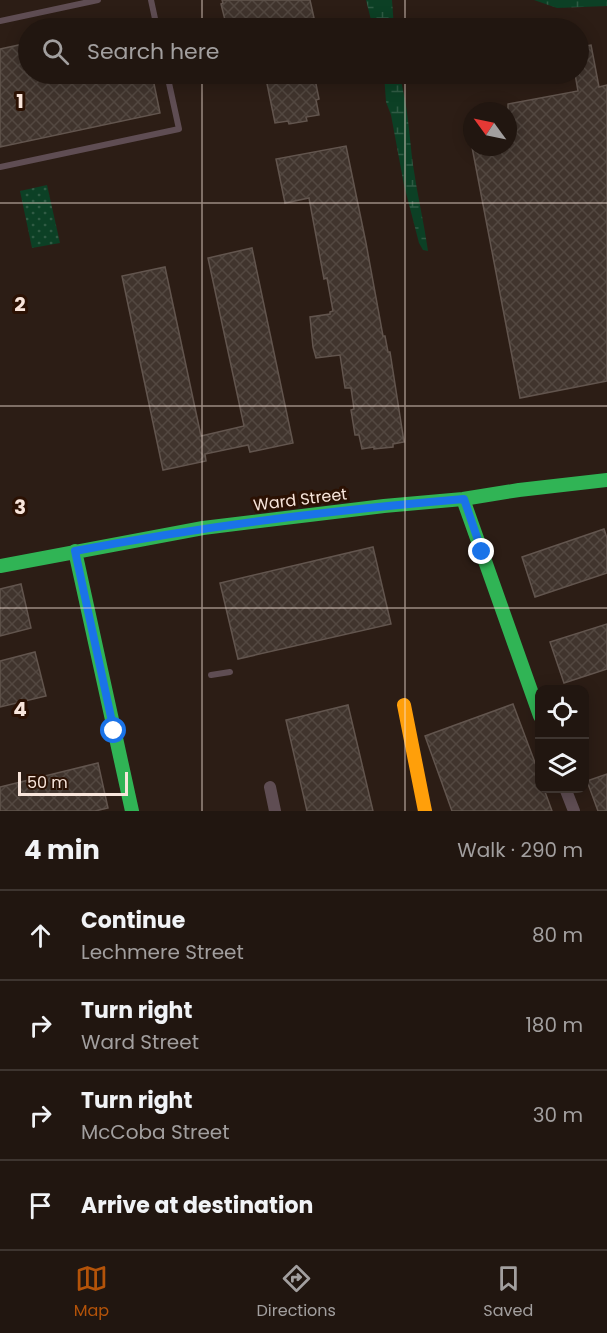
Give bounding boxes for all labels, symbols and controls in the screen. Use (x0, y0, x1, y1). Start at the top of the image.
search box (18, 18, 589, 84)
icon: search (39, 35, 72, 68)
text: Search here (87, 36, 220, 67)
text: 1 (16, 87, 24, 115)
north arrow (463, 102, 517, 156)
text: 2 (14, 290, 26, 318)
street label: Ward Street (252, 482, 348, 517)
text: 3 (14, 493, 26, 521)
route end (468, 538, 494, 564)
map controls (535, 685, 589, 793)
button: locate (535, 685, 589, 739)
text: 4 (13, 695, 27, 723)
route start (100, 717, 126, 743)
button: layers (535, 739, 589, 793)
scale bar (18, 769, 128, 796)
text: 50 m (27, 771, 68, 794)
text: 4 min (24, 832, 100, 868)
text: Walk · 290 m (457, 836, 583, 864)
text: Continue (81, 905, 185, 936)
icon: ahead (24, 919, 57, 952)
text: 80 m (532, 921, 583, 949)
text: Lechmere Street (81, 938, 244, 966)
text: Turn right (81, 995, 192, 1026)
icon: right (24, 1009, 57, 1042)
text: 180 m (525, 1011, 583, 1039)
text: Ward Street (81, 1028, 199, 1056)
text: Turn right (81, 1085, 192, 1116)
icon: right (24, 1099, 57, 1132)
text: 30 m (533, 1101, 583, 1129)
text: McCoba Street (81, 1118, 230, 1146)
icon: arrive (24, 1189, 57, 1222)
text: Arrive at destination (81, 1190, 313, 1221)
tab: Map (74, 1262, 109, 1323)
tab: Directions (257, 1262, 336, 1323)
tab: Saved (483, 1262, 533, 1323)

